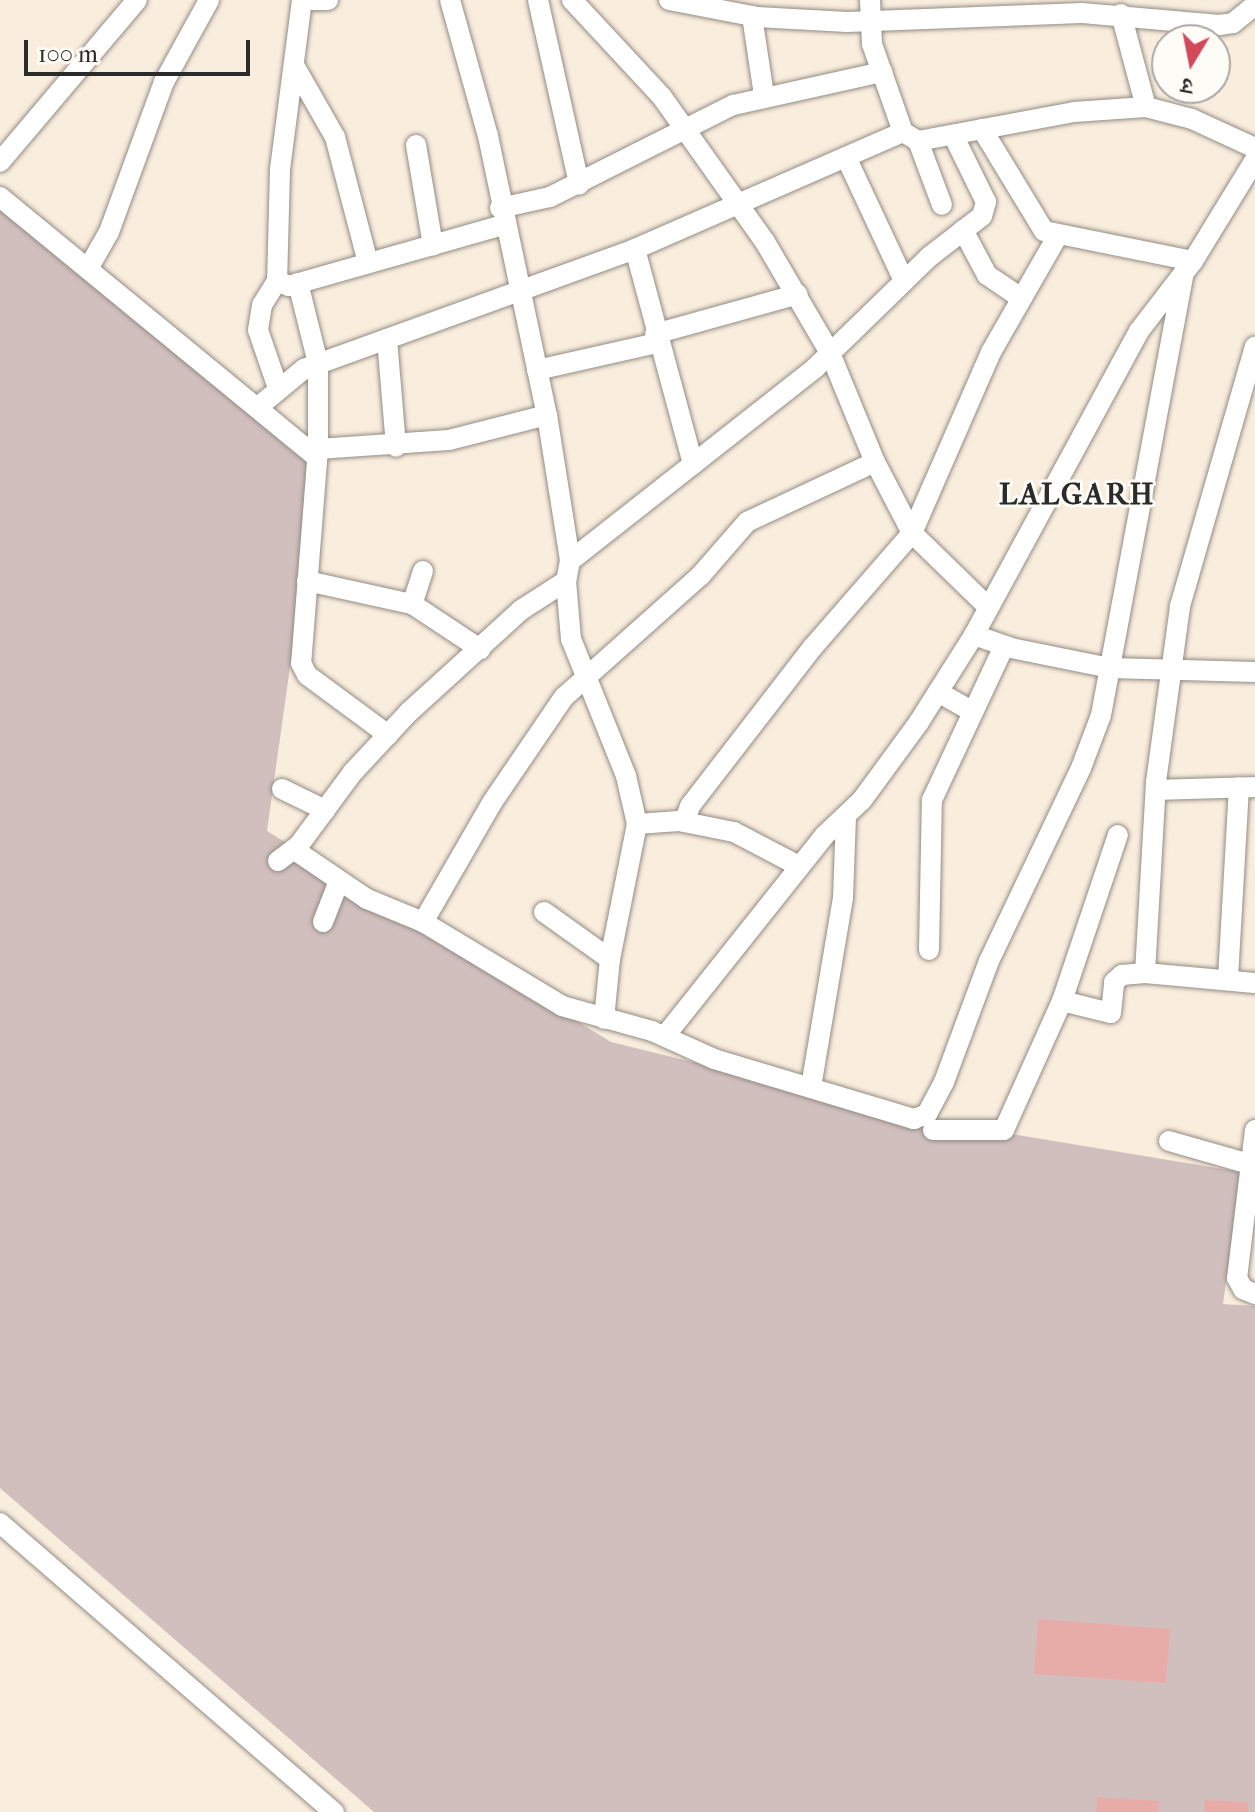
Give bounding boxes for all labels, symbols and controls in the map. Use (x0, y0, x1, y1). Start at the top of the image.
scale bar (28, 24, 254, 74)
north arrow (1151, 24, 1231, 104)
text: 100 m (38, 40, 98, 68)
text: उ (1179, 72, 1195, 99)
district label: LALGARH (999, 477, 1155, 513)

